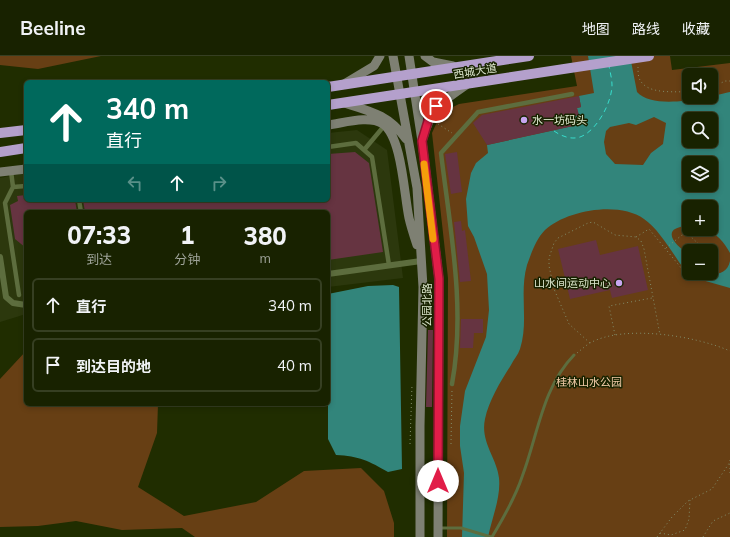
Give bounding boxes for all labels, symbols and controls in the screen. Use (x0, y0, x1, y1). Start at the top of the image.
text: Beeline (20, 16, 86, 40)
text: 地图 (582, 20, 610, 38)
text: 路线 (632, 20, 660, 38)
text: 收藏 (682, 20, 710, 38)
street label: 西城大道 (452, 61, 498, 81)
map controls (682, 68, 718, 280)
button: sound (682, 68, 718, 104)
pin (419, 89, 453, 123)
text: 340 m (106, 91, 189, 126)
icon: arrive (425, 95, 447, 117)
icon: ahead (40, 96, 92, 148)
button: search (682, 112, 718, 148)
place label: 水一坊码头 (532, 113, 587, 127)
marker: 水一坊码头 (519, 115, 529, 125)
text: 直行 (106, 129, 142, 152)
button: layers (682, 156, 718, 192)
icon: left (124, 172, 146, 194)
icon: ahead (166, 172, 188, 194)
icon: right (208, 172, 230, 194)
button: + (682, 200, 718, 236)
text: 07:33 (67, 220, 131, 250)
text: 1 (180, 220, 195, 250)
text: 380 (244, 221, 287, 251)
button: − (682, 244, 718, 280)
text: m (259, 250, 271, 266)
text: 到达 (86, 251, 112, 267)
text: 分钟 (174, 251, 200, 267)
place label: 山水间运动中心 (534, 276, 611, 290)
marker: 山水间运动中心 (614, 278, 624, 288)
street label: 公园北路 (420, 283, 434, 327)
icon: ahead (42, 294, 64, 316)
text: 340 m (268, 296, 312, 315)
text: 直行 (76, 297, 106, 316)
icon: arrive (42, 354, 64, 376)
text: 40 m (277, 356, 312, 375)
text: 到达目的地 (76, 357, 151, 376)
park label: 桂林山水公园 (556, 375, 622, 389)
position arrow (417, 460, 459, 502)

